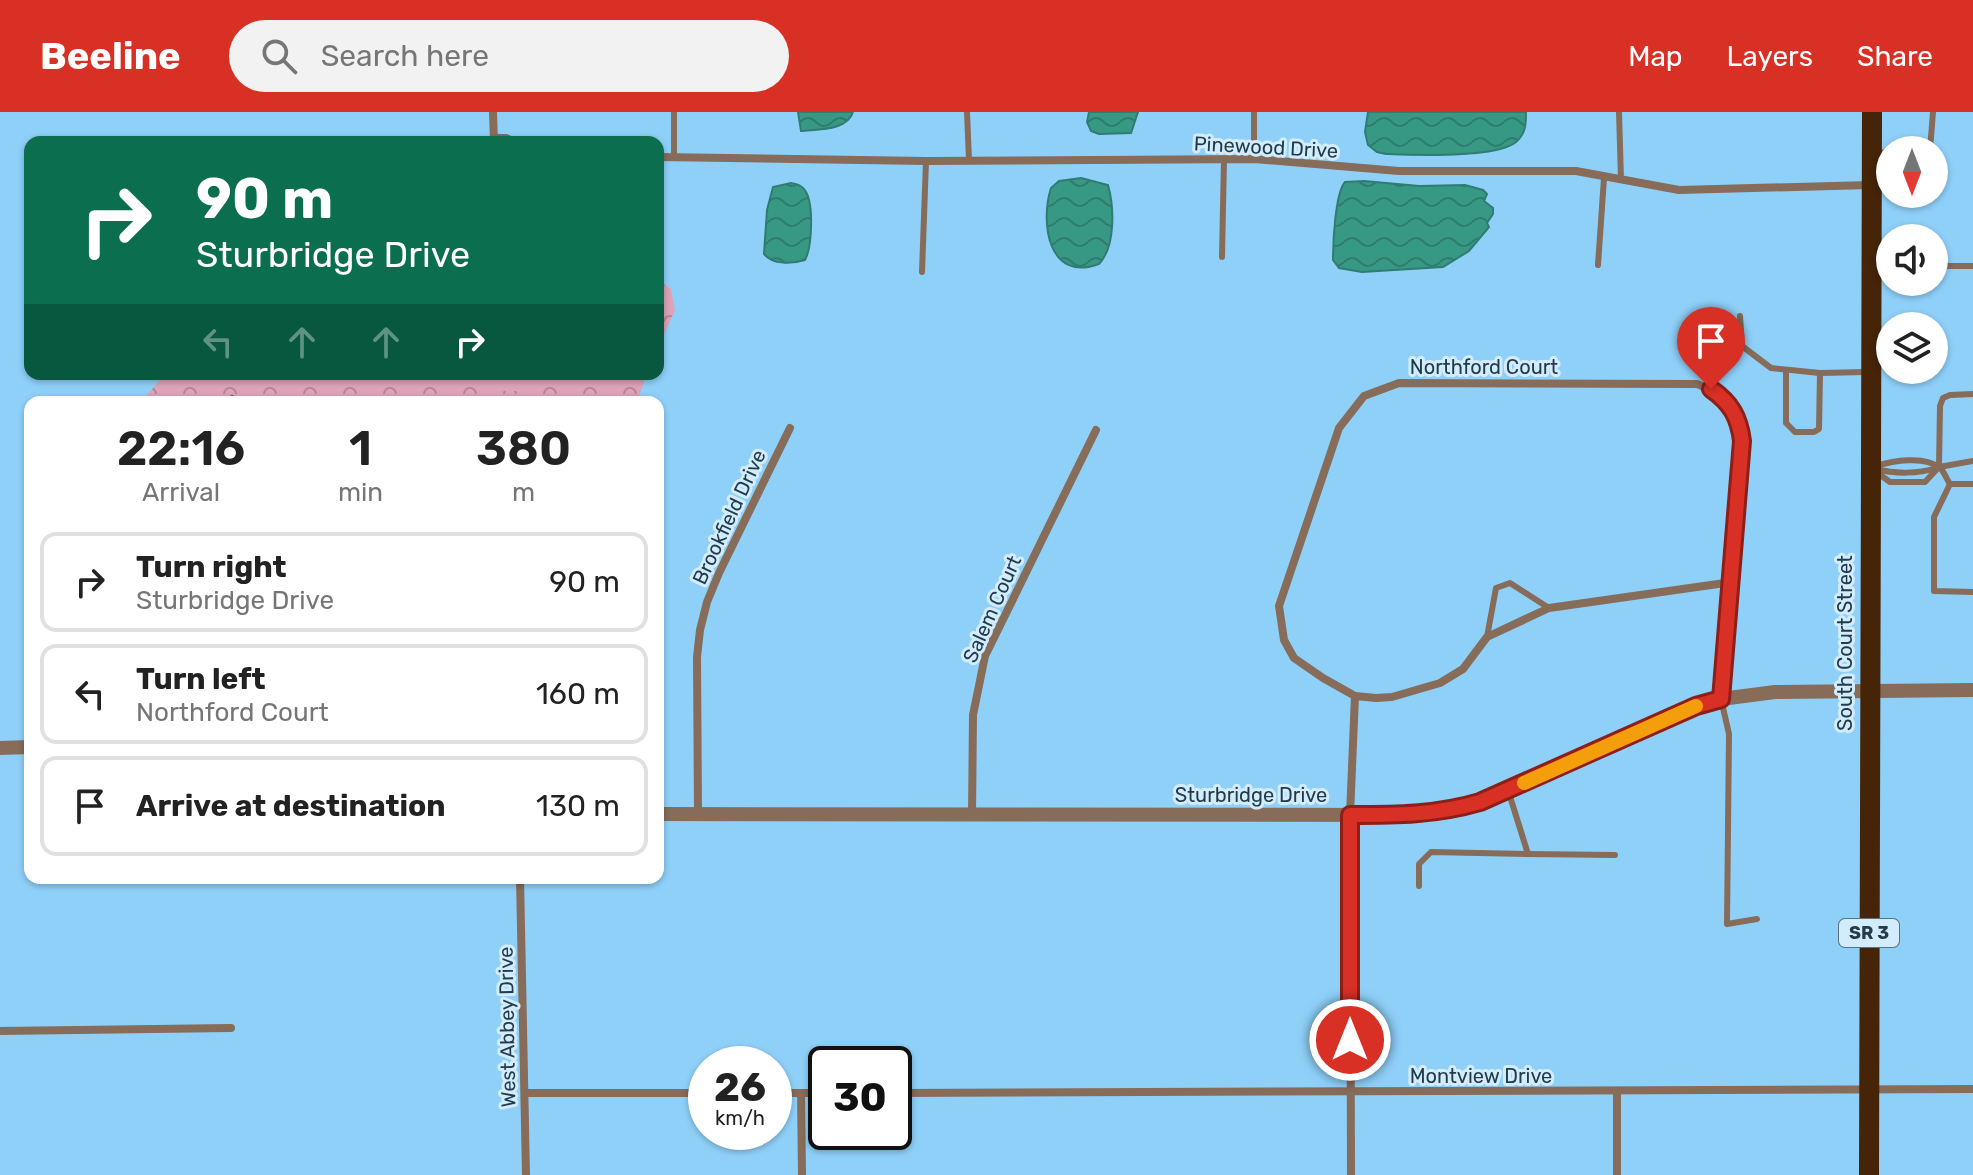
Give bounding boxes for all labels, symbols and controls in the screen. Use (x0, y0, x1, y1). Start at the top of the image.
search box (229, 20, 789, 92)
text: Beeline (40, 33, 181, 79)
icon: search (257, 34, 301, 78)
text: Search here (321, 38, 489, 74)
text: Map (1628, 40, 1683, 73)
text: Layers (1727, 40, 1813, 73)
text: Share (1857, 40, 1933, 73)
street label: Pinewood Drive (1193, 131, 1339, 163)
north arrow (1876, 136, 1948, 208)
map controls (1876, 136, 1948, 384)
text: 90 m (196, 166, 333, 232)
icon: right (64, 168, 168, 272)
button: sound (1876, 224, 1948, 296)
text: Sturbridge Drive (196, 233, 470, 276)
pin (1677, 307, 1745, 389)
button: layers (1876, 312, 1948, 384)
icon: arrive (1689, 319, 1733, 363)
icon: left (196, 320, 240, 364)
icon: ahead (280, 320, 324, 364)
icon: ahead (364, 320, 408, 364)
icon: right (448, 320, 492, 364)
street label: Northford Court (1410, 355, 1558, 379)
text: 22:16 (117, 420, 245, 477)
text: 1 (349, 420, 372, 477)
text: 380 (476, 420, 571, 477)
street label: Brookfield Drive (687, 446, 771, 588)
text: Arrival (142, 477, 220, 508)
text: min (338, 477, 383, 508)
text: m (512, 477, 535, 508)
text: Turn right (136, 549, 287, 585)
street label: Salem Court (958, 552, 1026, 666)
street label: South Court Street (1833, 555, 1857, 731)
icon: right (68, 560, 112, 604)
text: 90 m (549, 564, 620, 600)
text: Sturbridge Drive (136, 585, 334, 616)
text: Turn left (136, 661, 266, 697)
icon: left (68, 672, 112, 716)
text: 160 m (536, 676, 620, 712)
text: Northford Court (136, 697, 329, 728)
street label: Sturbridge Drive (1175, 783, 1327, 807)
icon: arrive (68, 784, 112, 828)
text: Arrive at destination (136, 788, 446, 824)
text: 130 m (536, 788, 620, 824)
road number: SR 3 (1839, 919, 1899, 947)
street label: West Abbey Drive (494, 946, 520, 1108)
position arrow (1308, 998, 1392, 1082)
speed limit sign: 30 (808, 1046, 912, 1150)
text: 26 (714, 1064, 766, 1111)
street label: Montview Drive (1410, 1064, 1552, 1088)
text: km/h (715, 1106, 765, 1130)

